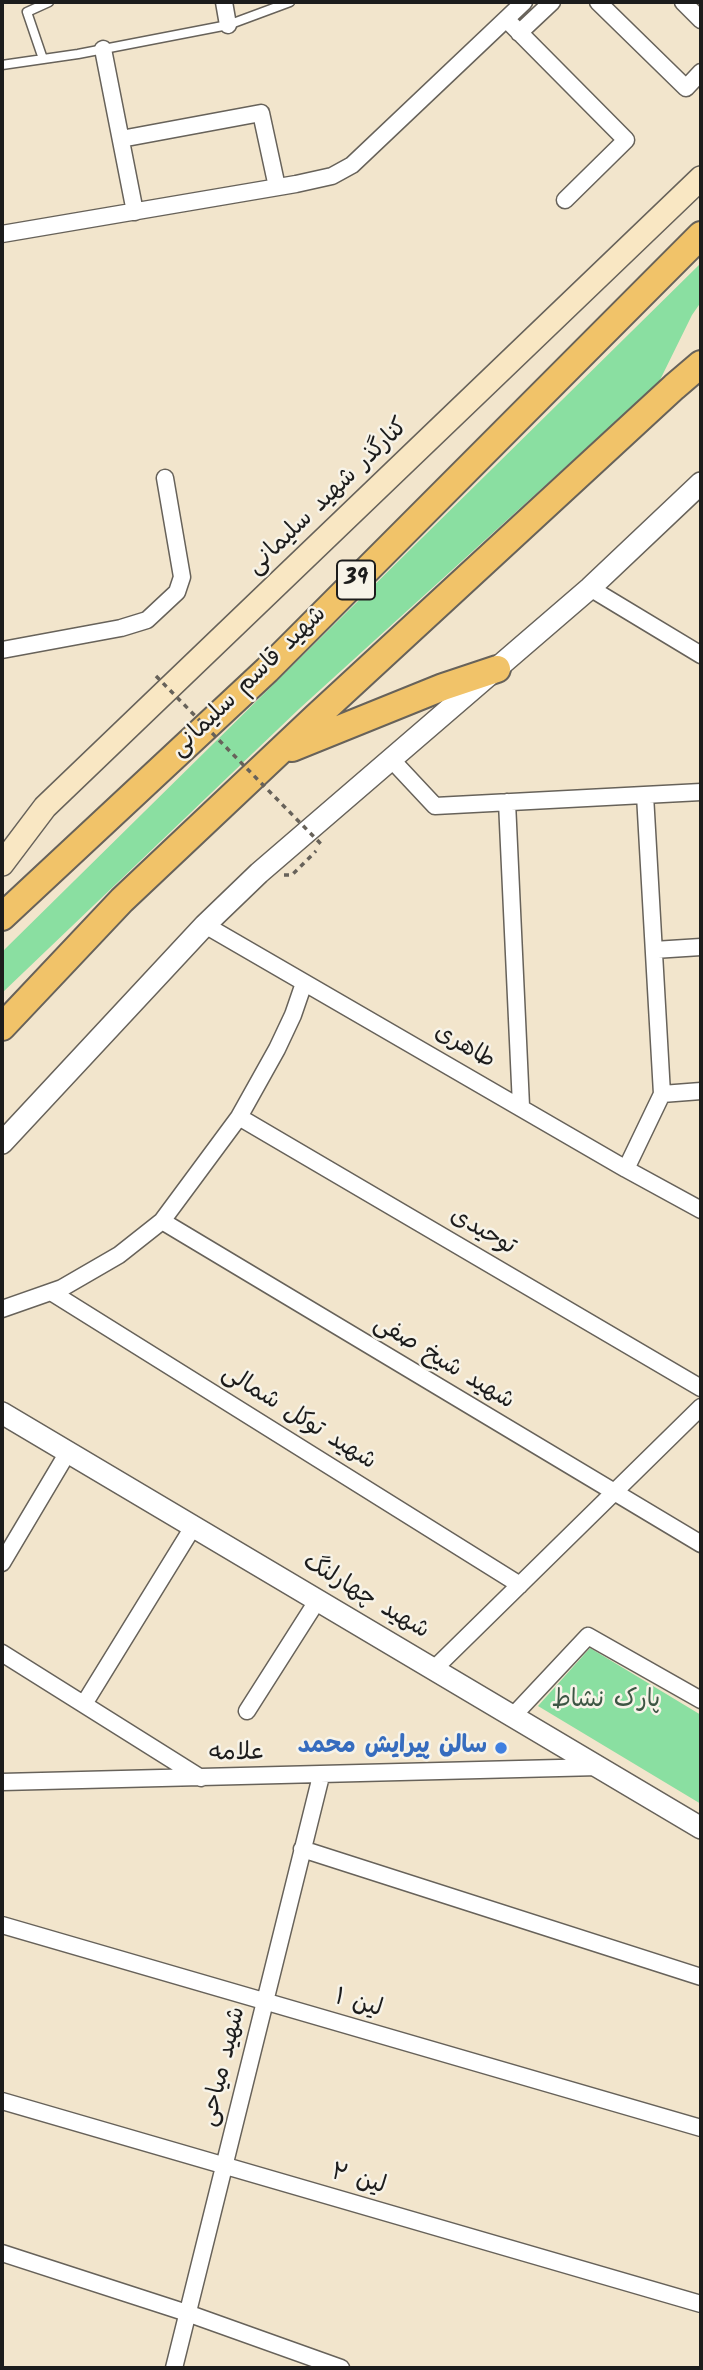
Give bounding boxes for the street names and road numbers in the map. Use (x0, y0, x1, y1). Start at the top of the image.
street label: کنارگذر شهید سلیمانی (242, 414, 416, 582)
road number: 39 (337, 560, 375, 600)
street label: شهید قاسم سلیمانی (166, 601, 334, 765)
street label: طاهری (428, 1019, 500, 1077)
street label: توحیدی (444, 1203, 520, 1263)
street label: شهید شیخ صفی (367, 1311, 519, 1417)
street label: شهید توکل شمالی (215, 1360, 381, 1478)
street label: شهید چهارلنگ (296, 1549, 434, 1647)
street label: علامه (209, 1740, 265, 1770)
street label: لین ۱ (331, 1985, 385, 2025)
street label: شهید میاحی (196, 2004, 254, 2130)
street label: لین ۲ (327, 2159, 389, 2203)

